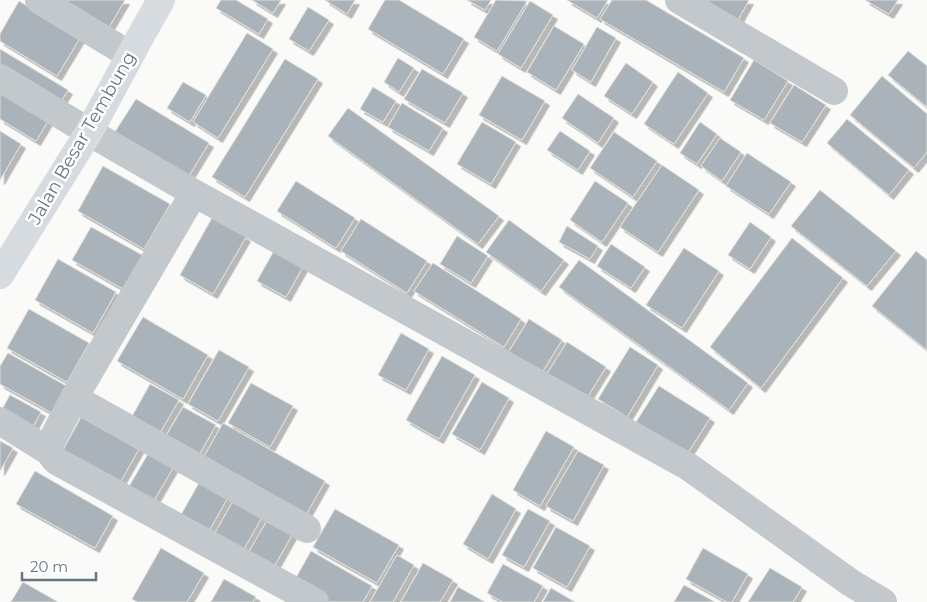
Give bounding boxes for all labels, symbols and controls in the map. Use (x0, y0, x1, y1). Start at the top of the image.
street label: Jalan Besar Tembung (23, 48, 140, 229)
scale bar (22, 550, 96, 582)
text: 20 m (30, 557, 68, 576)

